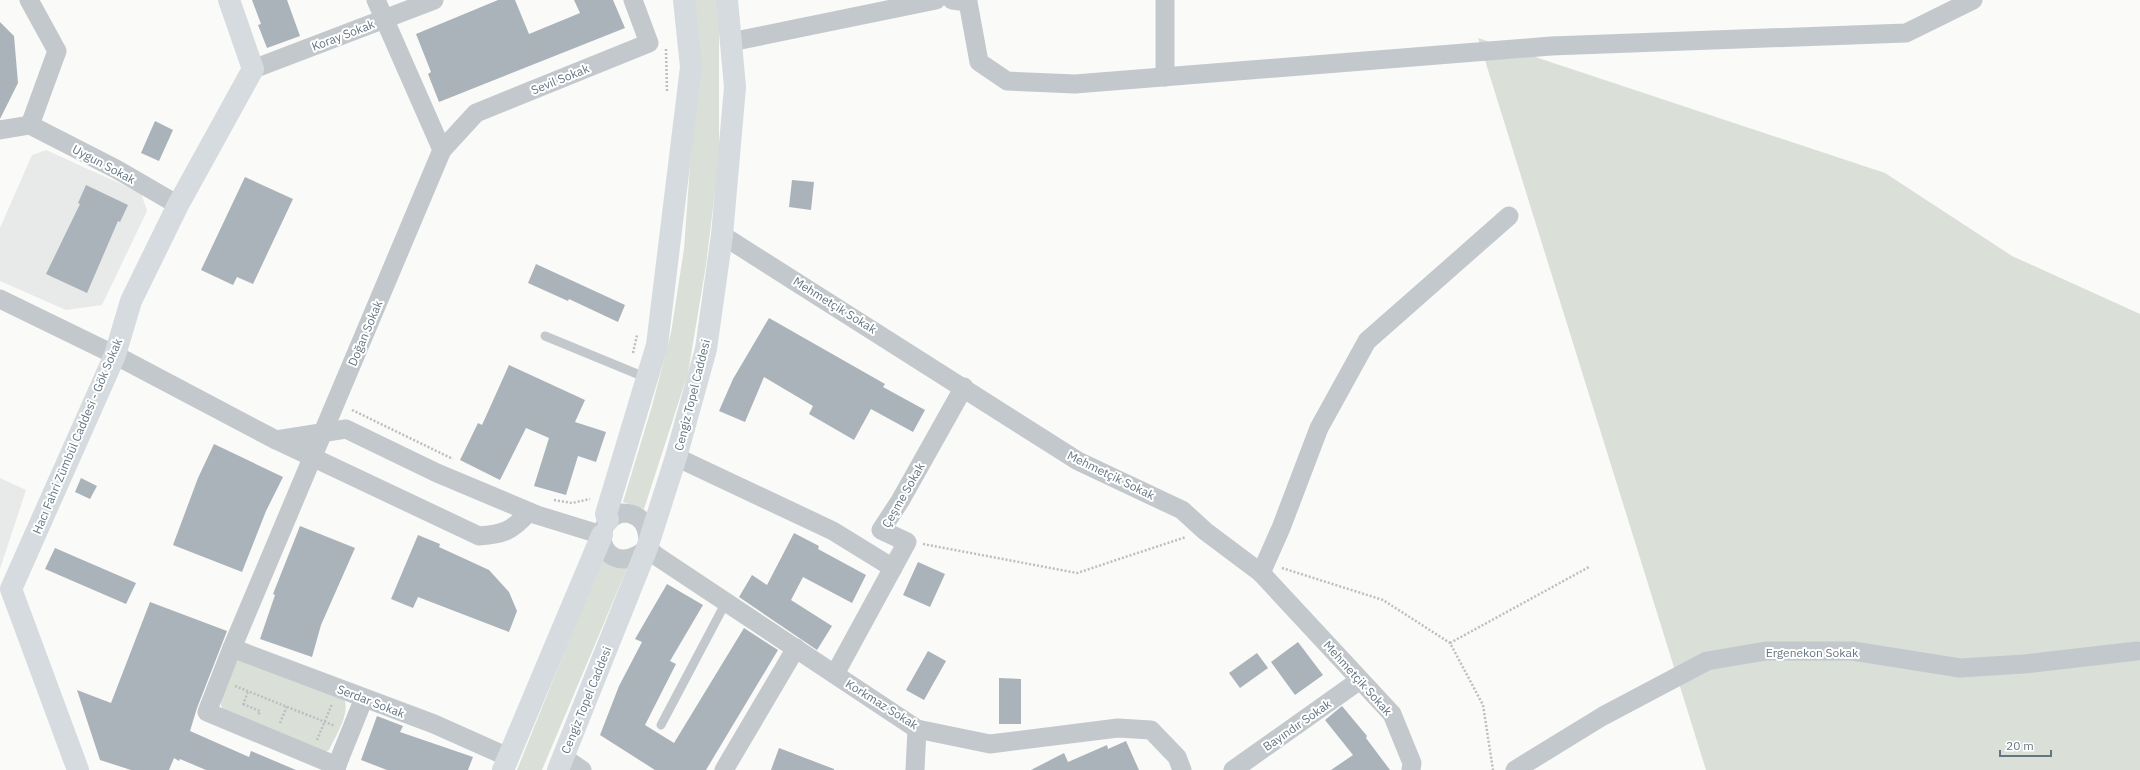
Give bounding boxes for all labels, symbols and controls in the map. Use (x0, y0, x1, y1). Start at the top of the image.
street label: Koray Sokak (309, 16, 377, 54)
street label: Sevil Sokak (529, 60, 592, 97)
street label: Uygun Sokak (70, 141, 139, 187)
street label: Mehmetçik Sokak (791, 273, 880, 337)
street label: Doğan Sokak (344, 297, 386, 368)
street label: Hacı Fahri Zümbül Caddesi - Gök Sokak (29, 335, 125, 536)
street label: Cengiz Topel Caddesi (671, 338, 713, 452)
street label: Mehmetçik Sokak (1065, 447, 1158, 503)
street label: Çeşme Sokak (878, 459, 928, 530)
street label: Mehmetçik Sokak (1321, 638, 1396, 719)
street label: Cengiz Topel Caddesi (558, 644, 614, 756)
street label: Ergenekon Sokak (1766, 645, 1859, 660)
street label: Korkmaz Sokak (843, 676, 922, 733)
street label: Serdar Sokak (335, 681, 408, 721)
street label: Bayındır Sokak (1260, 696, 1335, 754)
scale bar (2000, 732, 2051, 758)
text: 20 m (2006, 738, 2034, 753)

